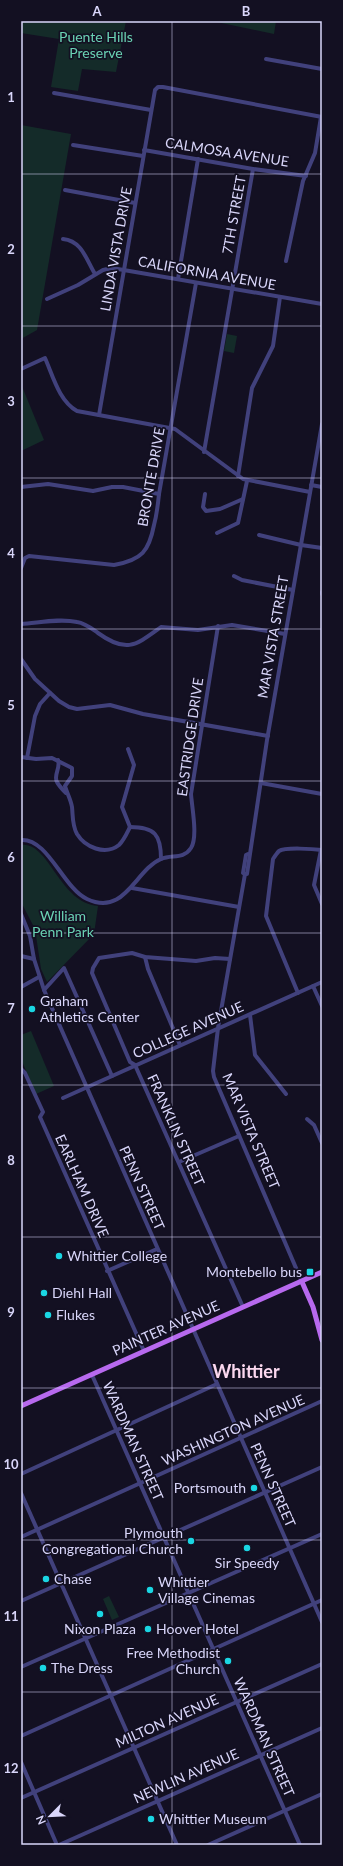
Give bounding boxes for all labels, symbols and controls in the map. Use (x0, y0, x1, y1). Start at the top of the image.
text: A (91, 3, 102, 19)
text: B (242, 3, 251, 19)
park label: Puente Hills Preserve (59, 28, 133, 61)
text: 1 (7, 89, 15, 105)
street label: CALMOSA AVENUE (164, 133, 290, 170)
street label: 7TH STREET (218, 173, 249, 256)
street label: LINDA VISTA DRIVE (96, 185, 135, 312)
text: 2 (7, 241, 15, 257)
street label: CALIFORNIA AVENUE (137, 252, 277, 293)
text: 3 (7, 393, 15, 409)
street label: BRONTE DRIVE (133, 426, 168, 528)
text: 4 (7, 545, 15, 561)
street label: MAR VISTA STREET (253, 574, 292, 700)
street label: EASTRIDGE DRIVE (173, 677, 206, 797)
text: 5 (7, 697, 15, 713)
text: 6 (7, 849, 15, 865)
park label: William Penn Park (32, 907, 95, 940)
place label: Graham Athletics Center (40, 992, 139, 1025)
street label: COLLEGE AVENUE (130, 997, 246, 1062)
text: 7 (7, 1000, 15, 1016)
marker: Graham Athletics Center (27, 1004, 37, 1014)
street label: MAR VISTA STREET (219, 1070, 284, 1192)
street label: FRANKLIN STREET (144, 1071, 209, 1189)
street label: EARLHAM DRIVE (52, 1132, 113, 1240)
street label: PENN STREET (116, 1143, 169, 1233)
text: 8 (7, 1152, 15, 1168)
place label: Whittier College (67, 1247, 167, 1264)
marker: Whittier College (54, 1251, 64, 1261)
place label: Montebello bus (206, 1263, 302, 1280)
marker: Montebello bus (305, 1267, 315, 1277)
place label: Diehl Hall (52, 1284, 112, 1301)
marker: Diehl Hall (39, 1288, 49, 1298)
street label: PAINTER AVENUE (110, 1296, 222, 1359)
text: 9 (7, 1304, 15, 1320)
place label: Flukes (56, 1306, 95, 1323)
marker: Flukes (43, 1310, 53, 1320)
district label: Whittier (212, 1360, 280, 1382)
street label: WARDMAN STREET (100, 1379, 168, 1504)
street label: WASHINGTON AVENUE (159, 1390, 307, 1469)
street label: PENN STREET (247, 1440, 300, 1530)
text: 10 (3, 1456, 19, 1472)
place label: Portsmouth (174, 1479, 246, 1496)
marker: Portsmouth (249, 1483, 259, 1493)
place label: Plymouth Congregational Church (42, 1524, 183, 1557)
marker: Plymouth Congregational Church (186, 1536, 196, 1546)
marker: Sir Speedy (242, 1543, 252, 1553)
place label: Sir Speedy (215, 1554, 280, 1571)
place label: Chase (54, 1570, 92, 1587)
place label: Whittier Village Cinemas (158, 1573, 255, 1606)
marker: Chase (41, 1574, 51, 1584)
marker: Whittier Village Cinemas (145, 1585, 155, 1595)
text: 11 (3, 1608, 19, 1624)
marker: Nixon Plaza (95, 1609, 105, 1619)
place label: Nixon Plaza (64, 1620, 136, 1637)
place label: Hoover Hotel (156, 1620, 239, 1637)
marker: Hoover Hotel (143, 1624, 153, 1634)
place label: Free Methodist Church (126, 1644, 220, 1677)
marker: Free Methodist Church (223, 1656, 233, 1666)
place label: The Dress (51, 1659, 113, 1676)
marker: The Dress (38, 1663, 48, 1673)
street label: WARDMAN STREET (231, 1675, 299, 1800)
street label: MILTON AVENUE (113, 1690, 221, 1751)
street label: NEWLIN AVENUE (130, 1745, 241, 1806)
text: 12 (3, 1760, 19, 1776)
north arrow (30, 1796, 70, 1836)
place label: Whittier Museum (159, 1810, 267, 1827)
text: N (33, 1814, 48, 1827)
marker: Whittier Museum (146, 1814, 156, 1824)

